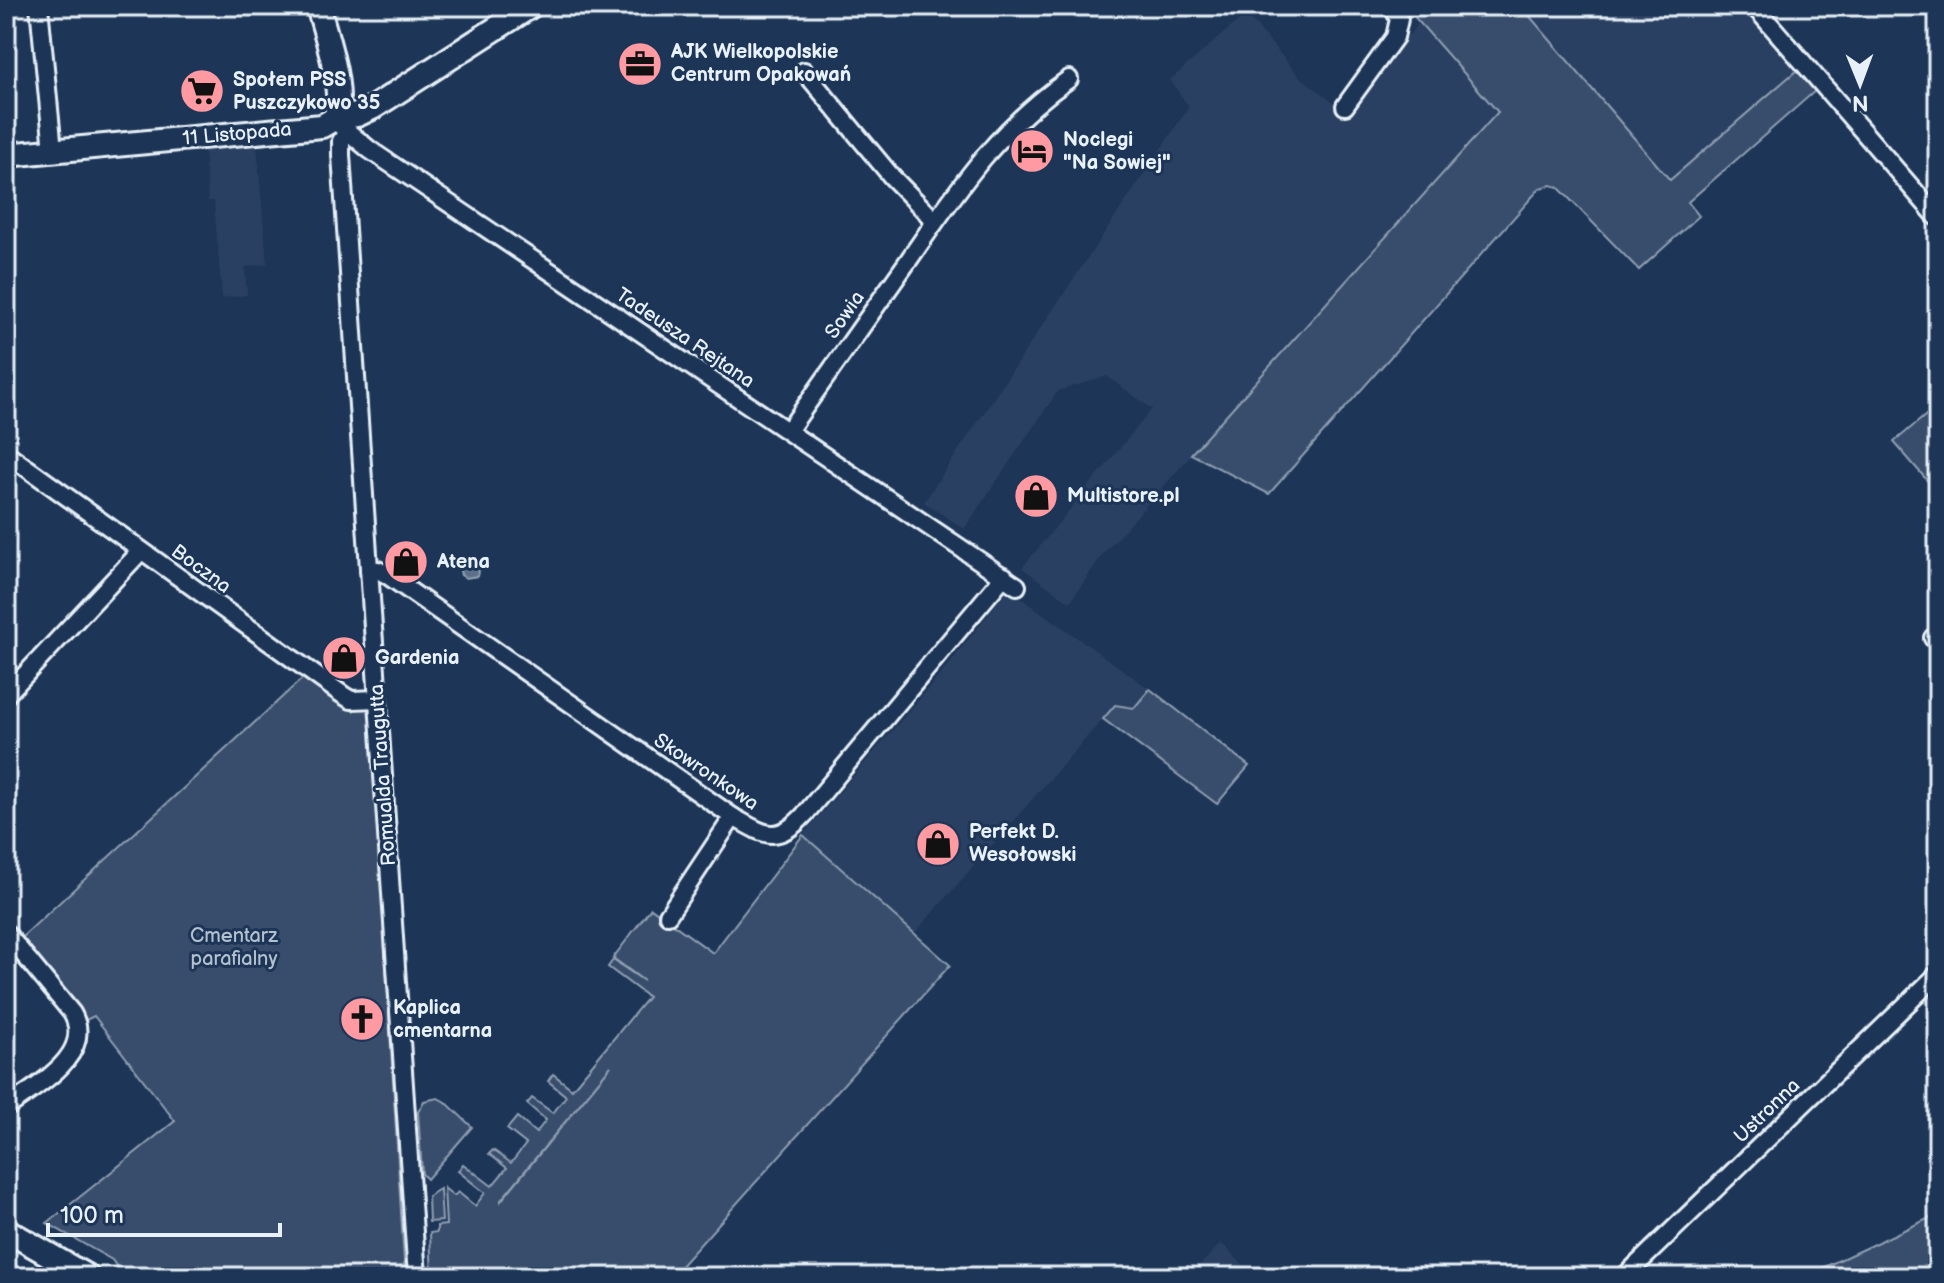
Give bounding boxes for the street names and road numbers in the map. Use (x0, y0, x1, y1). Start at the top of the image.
street label: 11 Listopada (181, 117, 293, 151)
street label: Tadeusza Rejtana (611, 283, 759, 393)
street label: Sowia (820, 287, 870, 343)
street label: Boczna (166, 539, 236, 599)
street label: Romualda Traugutta (365, 683, 401, 867)
street label: Skowronkowa (649, 728, 763, 816)
street label: Ustronna (1729, 1074, 1805, 1148)

